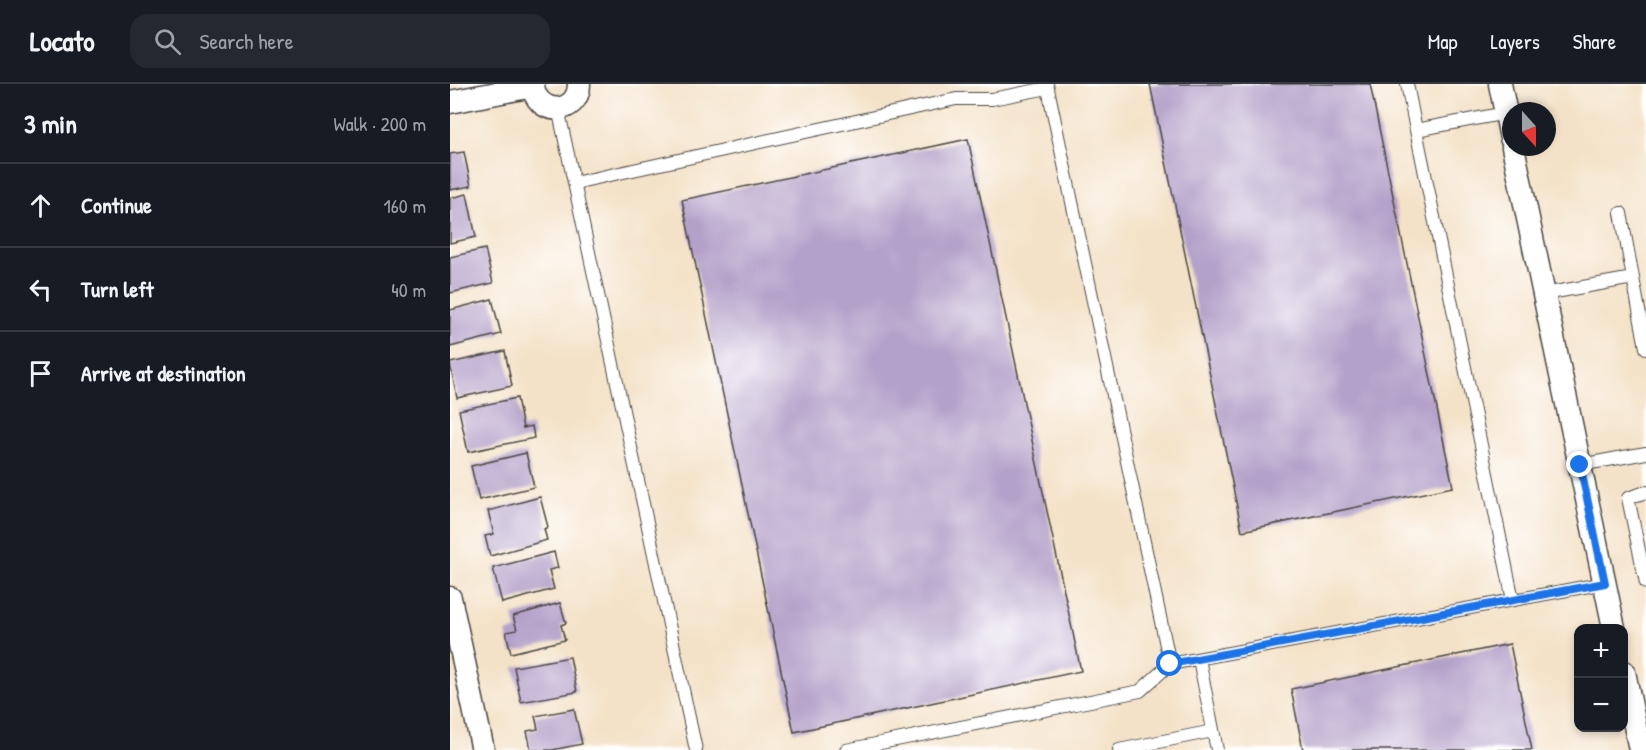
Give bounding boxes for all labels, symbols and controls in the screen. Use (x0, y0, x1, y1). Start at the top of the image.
search box (130, 14, 550, 68)
text: Locato (30, 22, 94, 60)
icon: search (151, 25, 184, 58)
text: Search here (199, 26, 293, 56)
text: Map (1428, 27, 1457, 56)
text: Layers (1490, 27, 1540, 56)
text: Share (1573, 27, 1616, 56)
north arrow (1502, 102, 1556, 156)
text: 3 min (24, 106, 77, 141)
text: Walk · 200 m (334, 110, 426, 137)
icon: ahead (24, 189, 57, 222)
text: Continue (81, 190, 152, 220)
text: 160 m (384, 192, 426, 219)
icon: left (24, 273, 57, 306)
text: Turn left (81, 274, 154, 304)
text: 40 m (391, 276, 426, 303)
icon: arrive (24, 357, 57, 390)
text: Arrive at destination (81, 358, 246, 388)
route end (1566, 451, 1592, 477)
map controls (1574, 624, 1628, 732)
button: + (1574, 624, 1628, 678)
route start (1156, 650, 1182, 676)
button: − (1574, 678, 1628, 732)

